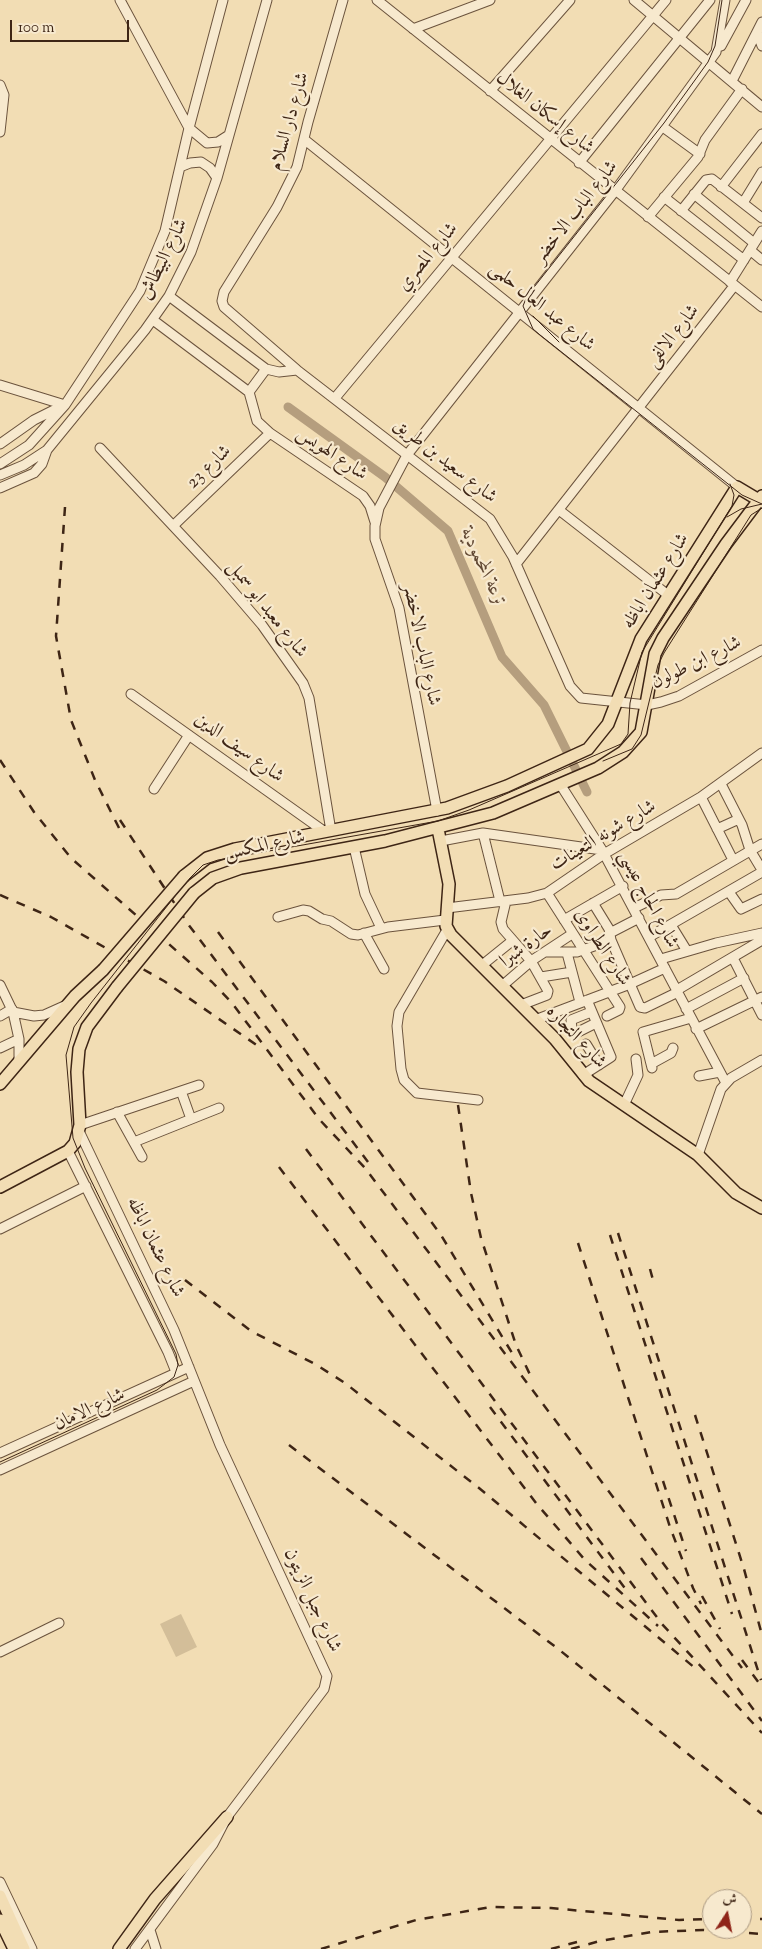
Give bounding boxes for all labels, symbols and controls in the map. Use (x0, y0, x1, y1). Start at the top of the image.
scale bar (12, 10, 131, 42)
text: 100 m (18, 18, 54, 39)
street label: شارع إسكان الغلال (490, 68, 598, 160)
street label: شارع دار السلام (266, 70, 316, 174)
street label: شارع الباب الاخضر (530, 157, 624, 269)
street label: شارع البيطاش (136, 216, 194, 304)
street label: شارع المصري (394, 219, 464, 297)
street label: شارع عبد العال حلمى (483, 258, 599, 358)
street label: شارع الالفى (642, 301, 706, 373)
street label: شارع سعيد بن طريق (388, 414, 500, 510)
street label: شارع الهويس (291, 423, 371, 487)
street label: شارع 23 (183, 441, 237, 495)
water label: ترعة المحمودية (453, 524, 511, 612)
street label: شارع عثمان اباظه (618, 530, 696, 634)
street label: شارع معبد ابو سمبل (221, 557, 311, 663)
street label: شارع الباب الاخضر (396, 582, 444, 708)
street label: شارع ابن طولون (648, 632, 746, 696)
street label: شارع سيف الدين (189, 709, 287, 789)
street label: شارع شونه التعينات (547, 796, 661, 878)
street label: شارع المكس (222, 827, 308, 867)
street label: شارع الحاج عيسي (612, 847, 682, 953)
street label: شارع الطراوى (568, 905, 634, 991)
street label: حارة شبرا (496, 920, 558, 974)
street label: شارع التجاره (540, 1002, 610, 1074)
street label: شارع عثمان اباظه (120, 1194, 188, 1302)
street label: شارع الامان (51, 1385, 129, 1437)
street label: شارع جبل الزيتون (277, 1545, 345, 1657)
north arrow (702, 1889, 752, 1939)
text: ش (721, 1889, 738, 1911)

